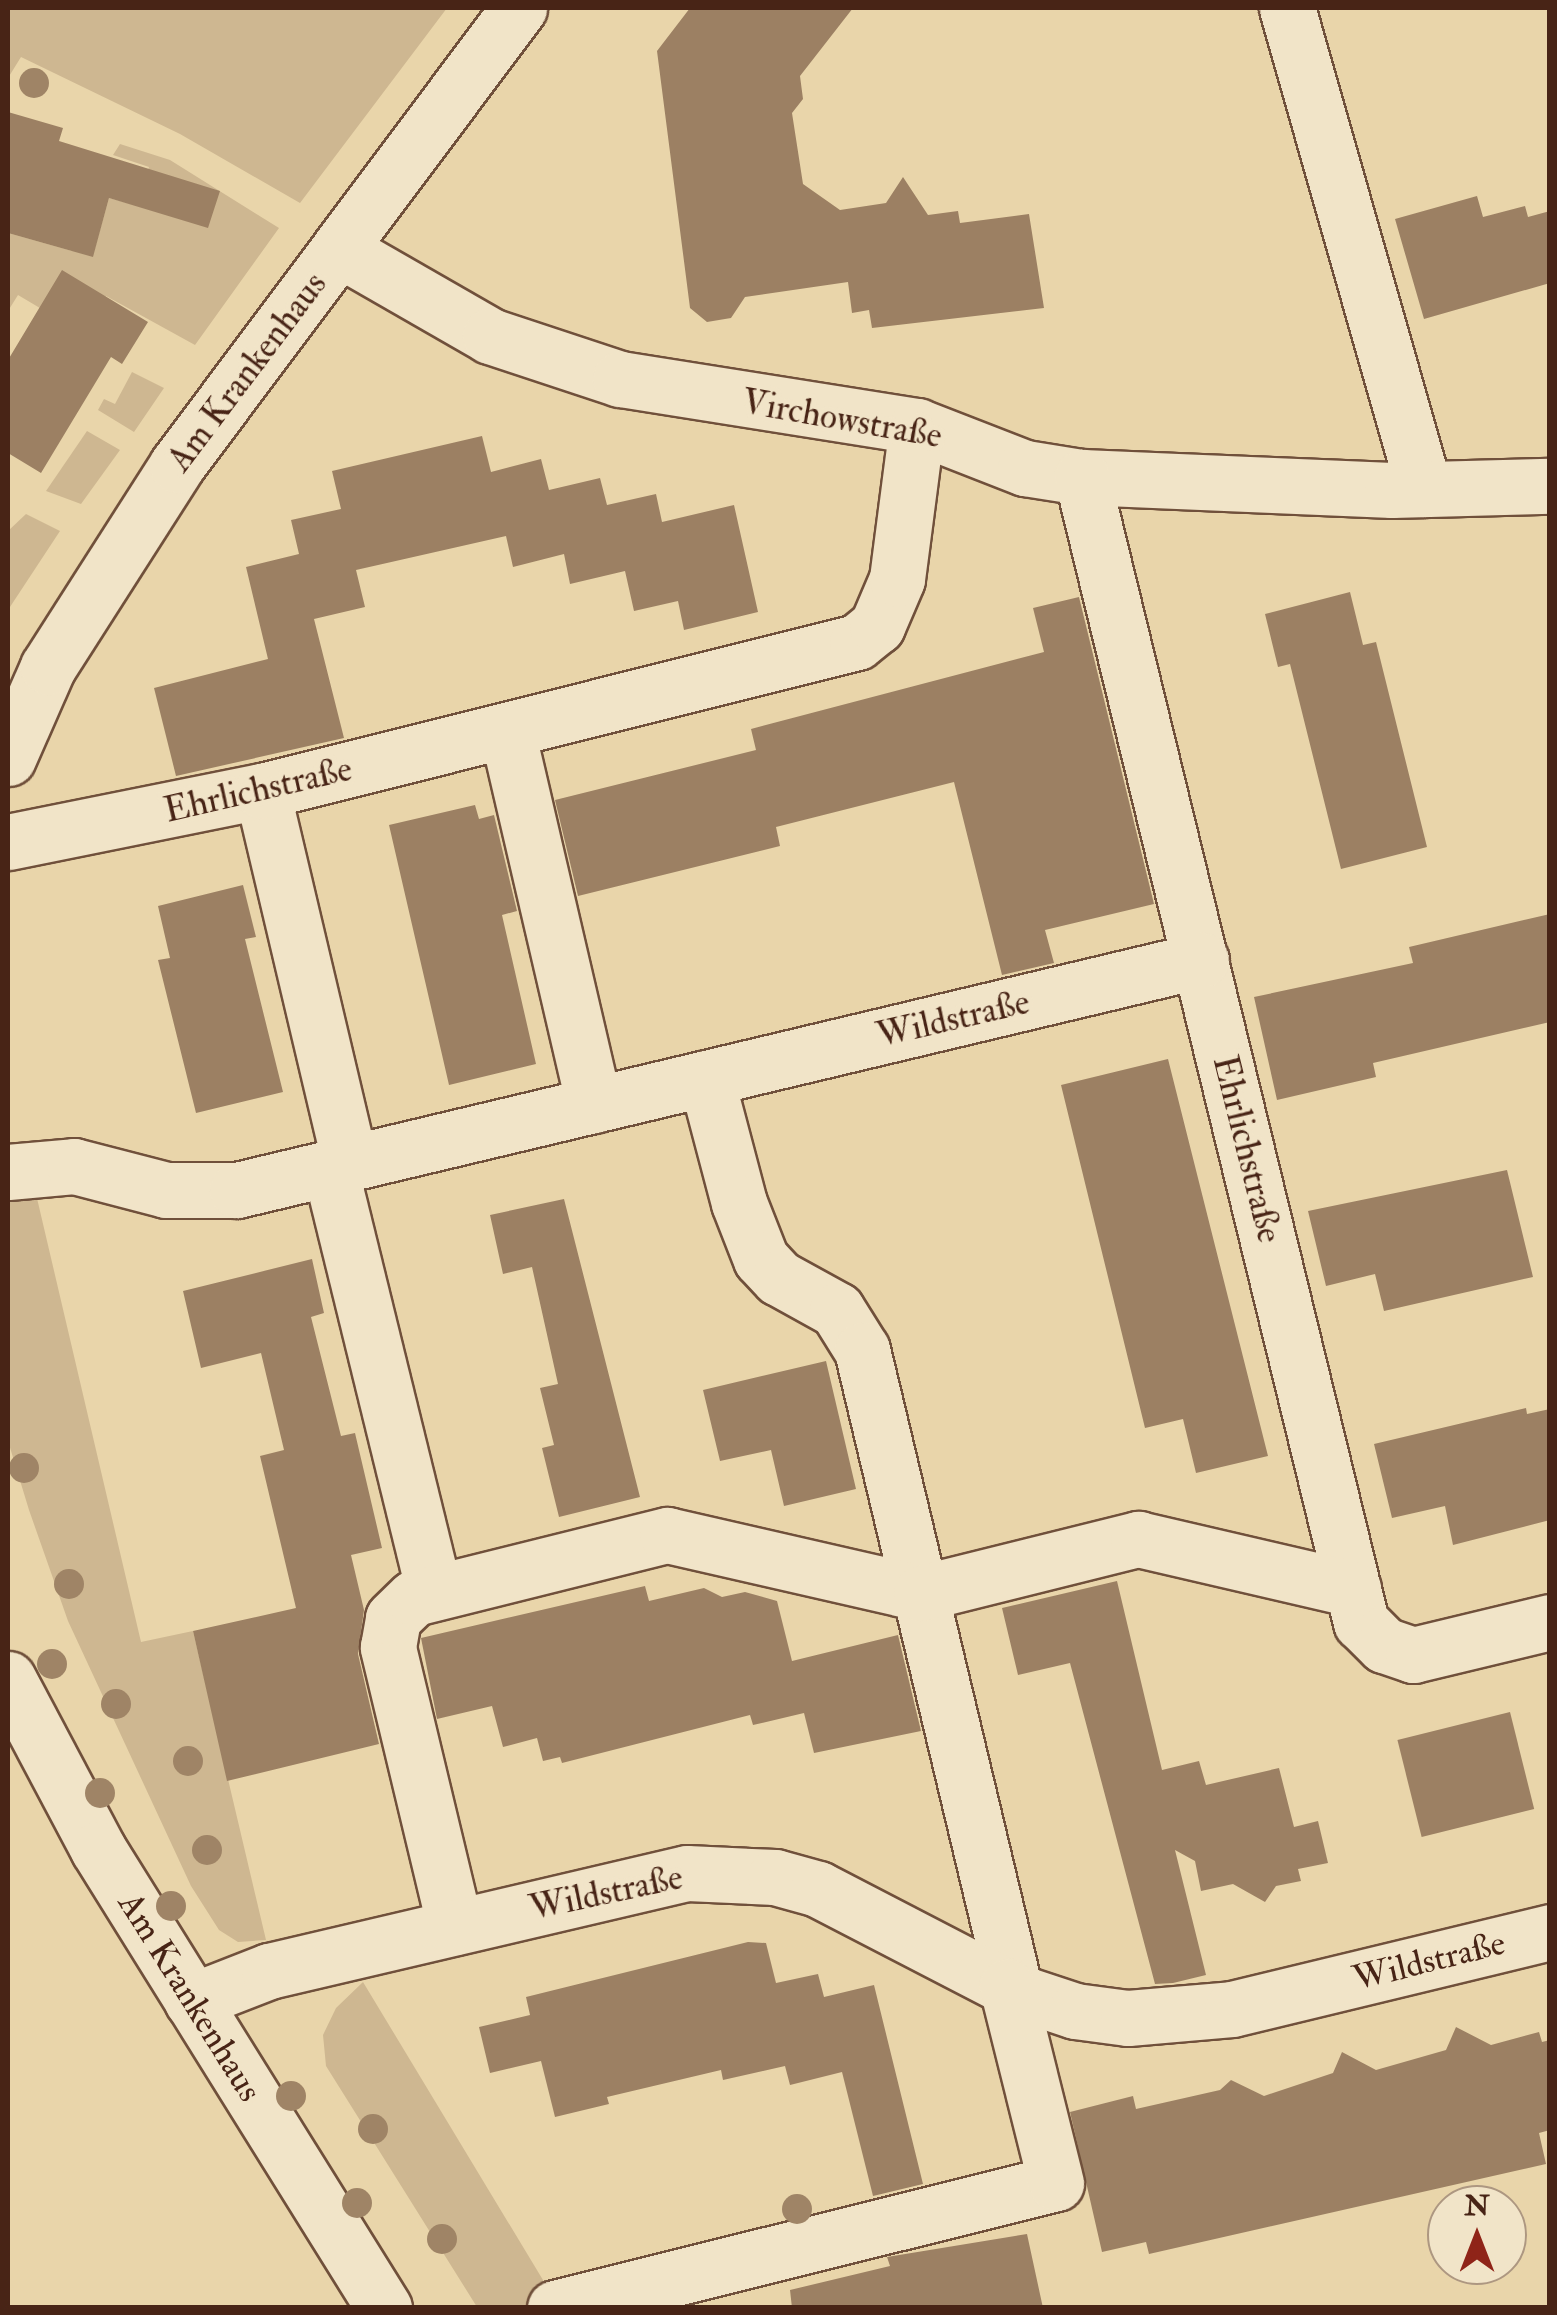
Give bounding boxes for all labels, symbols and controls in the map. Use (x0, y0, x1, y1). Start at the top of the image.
street label: Am Krankenhaus (158, 264, 336, 480)
street label: Virchowstraße (739, 381, 945, 457)
street label: Ehrlichstraße (160, 748, 356, 832)
street label: Wildstraße (873, 981, 1033, 1057)
street label: Ehrlichstraße (1203, 1051, 1291, 1247)
street label: Wildstraße (526, 1856, 686, 1930)
street label: Am Krankenhaus (109, 1885, 271, 2109)
street label: Wildstraße (1349, 1922, 1509, 2000)
north arrow (1427, 2185, 1527, 2285)
text: N (1464, 2189, 1490, 2224)

